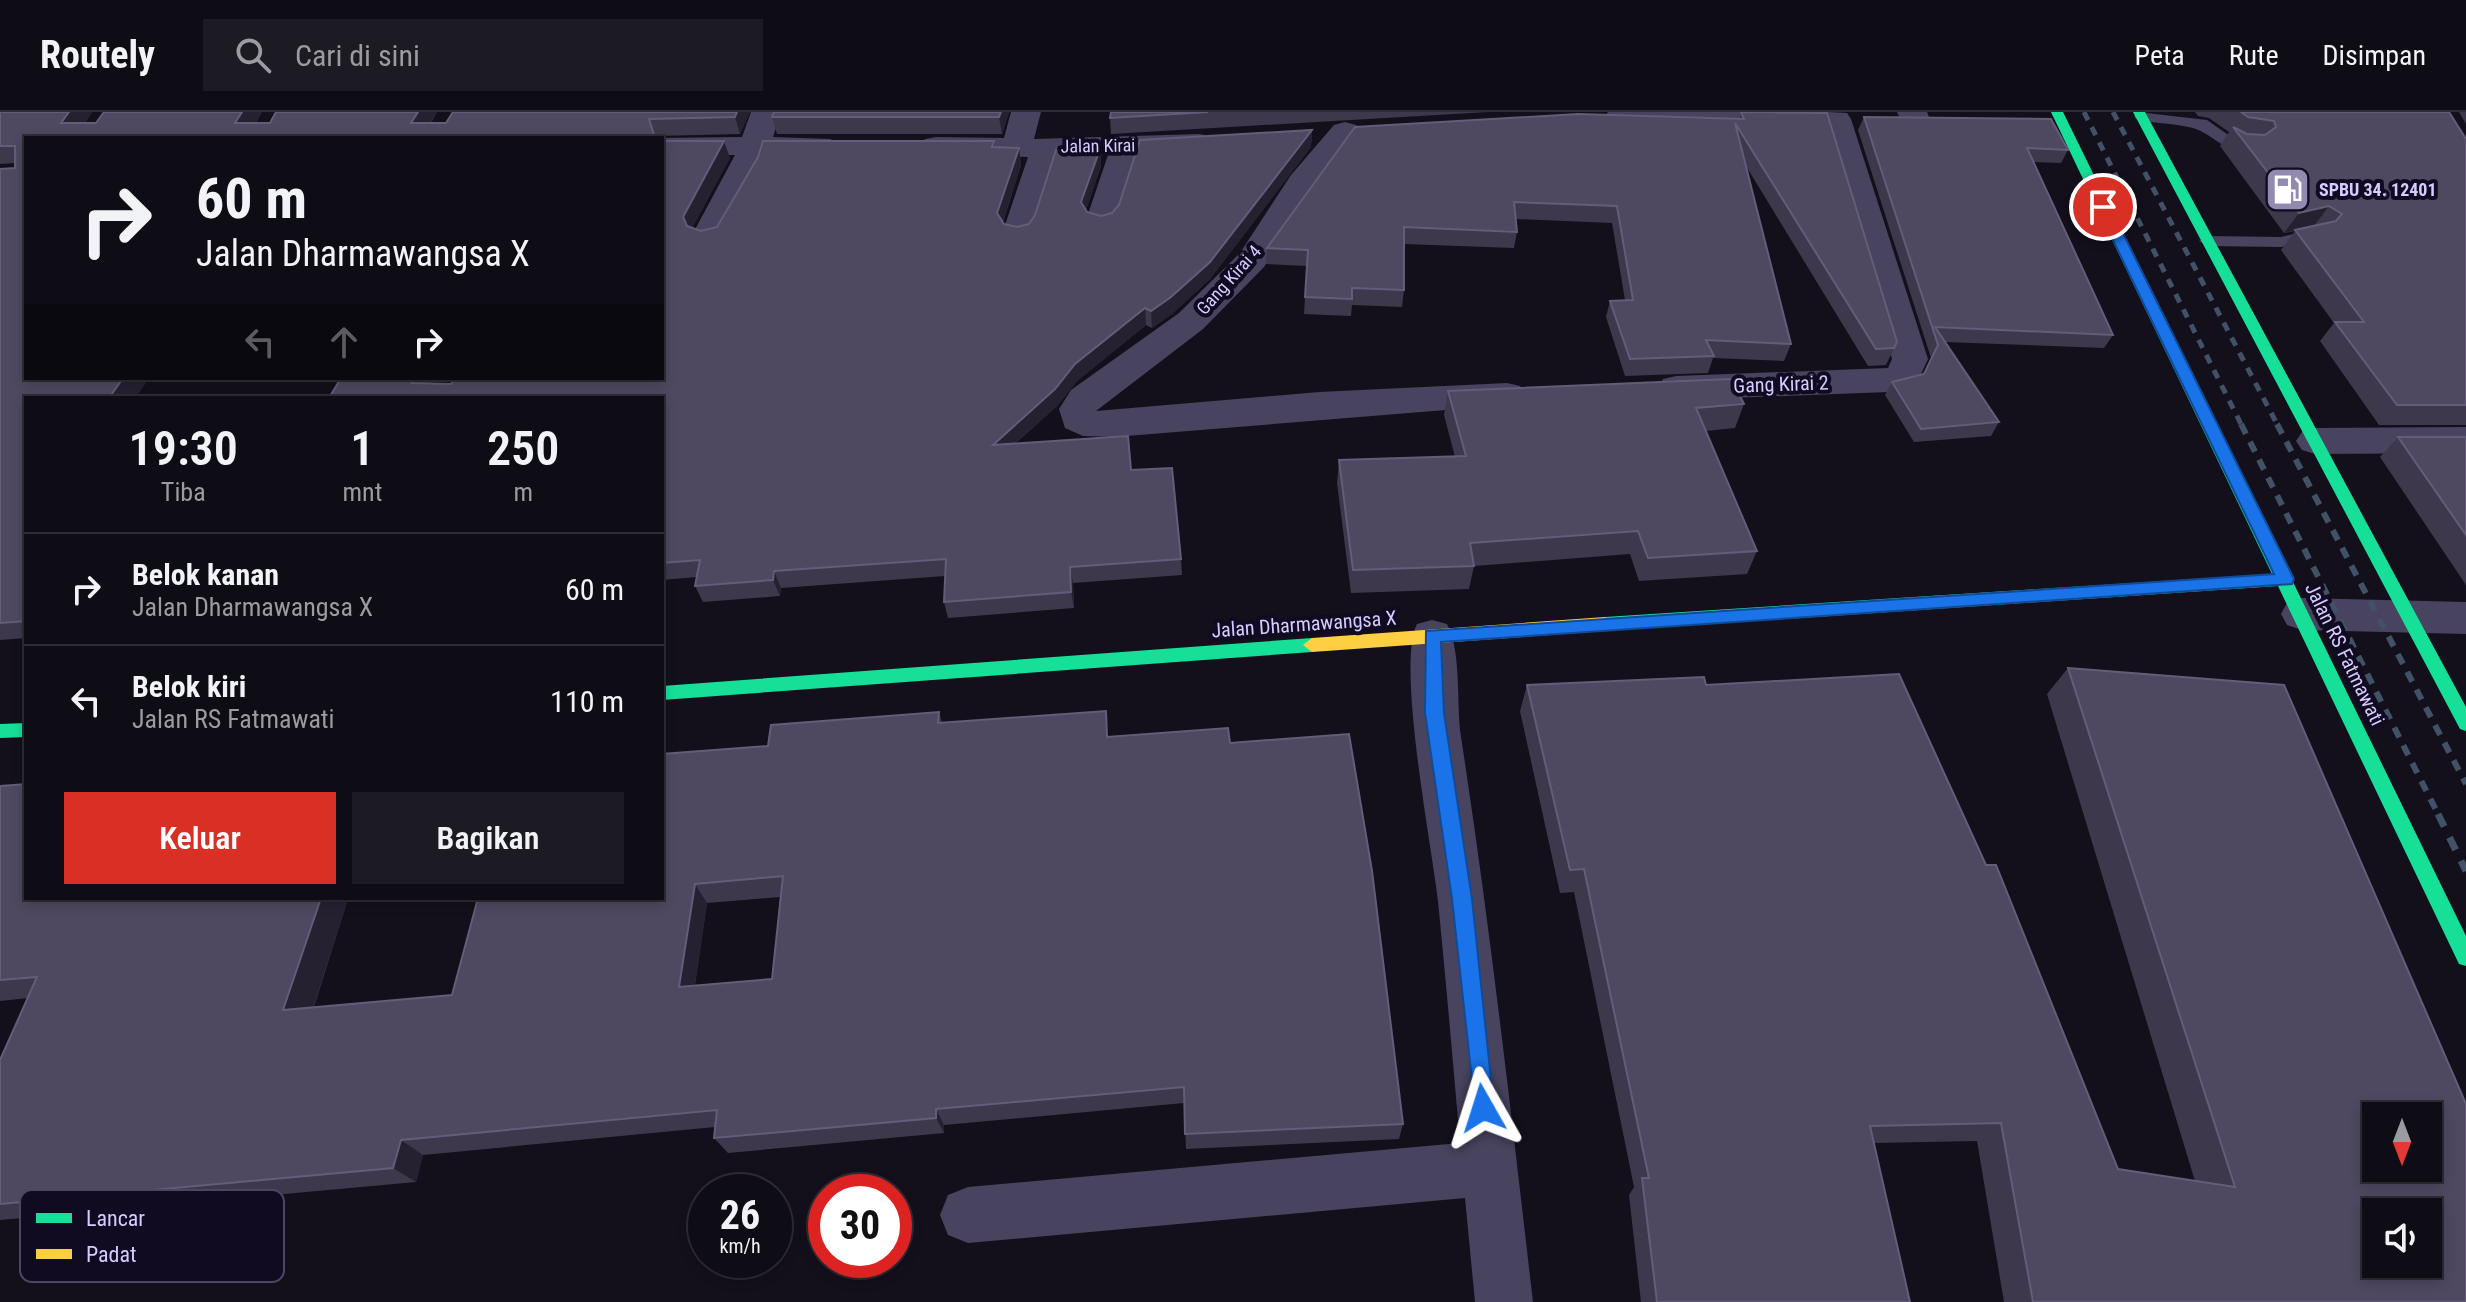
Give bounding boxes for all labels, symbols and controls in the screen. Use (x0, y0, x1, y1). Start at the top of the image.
search box (203, 19, 763, 91)
text: Routely (40, 33, 155, 77)
icon: search (231, 33, 275, 77)
text: Cari di sini (295, 38, 420, 73)
text: Peta (2135, 39, 2185, 72)
text: Rute (2229, 39, 2279, 72)
text: Disimpan (2323, 39, 2426, 72)
street label: Jalan Kirai (1060, 134, 1136, 157)
text: 60 m (196, 166, 307, 232)
fuel station icon: SPBU 34. 12401 (2264, 166, 2312, 214)
icon: right (64, 168, 168, 272)
pin (2069, 173, 2137, 241)
place label: SPBU 34. 12401 (2319, 179, 2437, 200)
icon: arrive (2081, 185, 2125, 229)
text: Jalan Dharmawangsa X (196, 233, 530, 275)
street label: Gang Kirai 4 (1192, 241, 1265, 319)
icon: left (238, 320, 282, 364)
icon: ahead (322, 320, 366, 364)
icon: right (406, 320, 450, 364)
street label: Gang Kirai 2 (1733, 370, 1829, 398)
text: 19:30 (129, 420, 238, 477)
text: 1 (350, 420, 374, 477)
text: 250 (487, 420, 559, 477)
text: Tiba (161, 477, 206, 507)
text: mnt (342, 477, 382, 507)
text: m (513, 477, 533, 507)
text: Belok kanan (132, 557, 279, 592)
icon: right (64, 567, 108, 611)
text: 60 m (565, 572, 624, 607)
street label: Jalan RS Fatmawati (2300, 579, 2390, 729)
text: Jalan Dharmawangsa X (132, 592, 373, 622)
street label: Jalan Dharmawangsa X (1211, 606, 1397, 642)
text: Belok kiri (132, 669, 246, 704)
icon: left (64, 679, 108, 723)
text: 110 m (550, 684, 624, 719)
text: Jalan RS Fatmawati (132, 704, 335, 734)
button: Keluar (64, 792, 336, 884)
button: Bagikan (352, 792, 624, 884)
position arrow (1441, 1066, 1525, 1150)
north arrow (2362, 1102, 2442, 1182)
map controls (2362, 1102, 2442, 1278)
speed limit sign: 30 (808, 1174, 912, 1278)
legend (20, 1190, 284, 1282)
text: 26 (720, 1192, 760, 1239)
button: sound (2362, 1198, 2442, 1278)
text: Lancar (86, 1206, 145, 1231)
text: km/h (719, 1234, 761, 1258)
text: Padat (86, 1242, 137, 1267)

